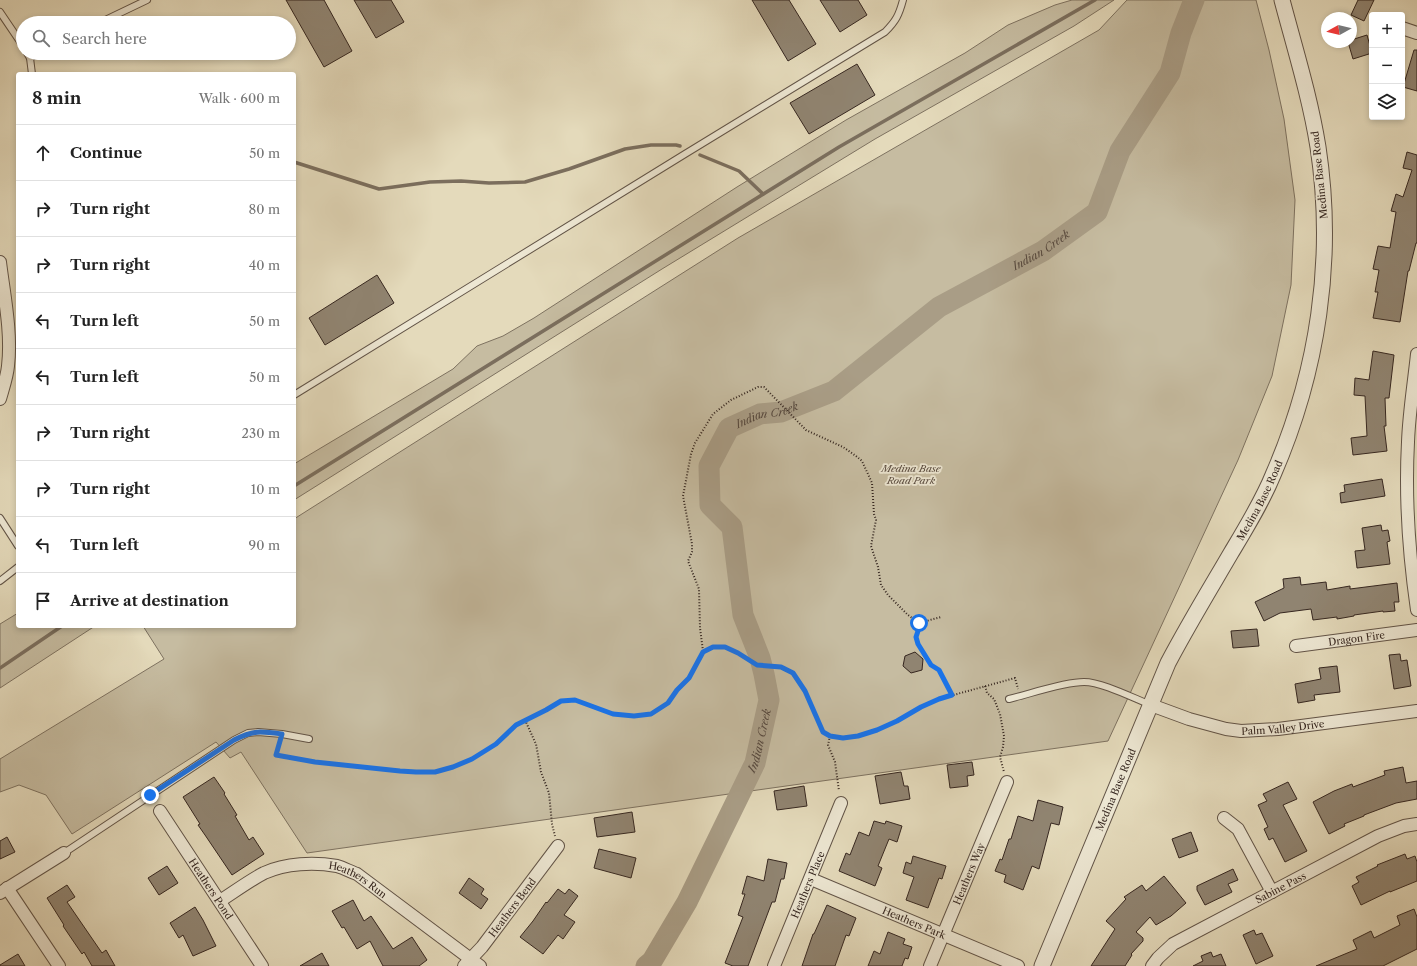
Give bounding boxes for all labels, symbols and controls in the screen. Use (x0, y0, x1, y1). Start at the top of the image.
north arrow (1321, 12, 1357, 48)
map controls (1369, 12, 1405, 120)
button: + (1369, 12, 1405, 48)
search box (16, 16, 296, 60)
icon: search (30, 27, 52, 49)
text: Search here (62, 29, 147, 48)
button: − (1369, 48, 1405, 84)
button: layers (1369, 84, 1405, 120)
text: 8 min (32, 88, 81, 108)
text: Walk · 600 m (199, 90, 280, 106)
street label: Medina Base Road (1308, 130, 1331, 220)
icon: ahead (32, 142, 54, 164)
text: Continue (70, 143, 142, 162)
text: 50 m (249, 145, 280, 161)
icon: right (32, 198, 54, 220)
text: Turn right (70, 199, 150, 218)
text: 80 m (248, 201, 280, 217)
water label: Indian Creek (1009, 227, 1073, 274)
icon: right (32, 254, 54, 276)
text: Turn right (70, 255, 150, 274)
text: 40 m (249, 257, 280, 273)
icon: left (32, 310, 54, 332)
text: Turn left (70, 311, 139, 330)
text: 50 m (249, 313, 280, 329)
icon: left (32, 366, 54, 388)
text: Turn left (70, 367, 139, 386)
text: 50 m (249, 369, 280, 385)
water label: Indian Creek (732, 399, 800, 432)
icon: right (32, 422, 54, 444)
text: Turn right (70, 423, 150, 442)
text: 230 m (242, 425, 280, 441)
street label: Medina Base Road (1234, 458, 1286, 543)
park label: Medina Base Road Park (880, 462, 942, 487)
icon: right (32, 478, 54, 500)
text: Turn right (70, 479, 150, 498)
text: 10 m (251, 481, 280, 497)
icon: left (32, 534, 54, 556)
text: Turn left (70, 535, 139, 554)
text: 90 m (249, 537, 280, 553)
icon: arrive (32, 590, 54, 612)
text: Arrive at destination (70, 591, 229, 610)
route start (910, 614, 928, 632)
street label: Dragon Fire (1327, 628, 1386, 649)
water label: Indian Creek (744, 707, 774, 776)
street label: Palm Valley Drive (1241, 717, 1326, 738)
street label: Medina Base Road (1093, 747, 1139, 833)
route end (141, 786, 159, 804)
street label: Heathers Way (950, 841, 988, 907)
street label: Heathers Place (788, 849, 828, 920)
street label: Heathers Pond (186, 856, 236, 922)
street label: Heathers Run (328, 859, 390, 901)
street label: Sabine Pass (1253, 869, 1308, 906)
street label: Heathers Bend (486, 875, 539, 940)
street label: Heathers Park (880, 904, 949, 942)

